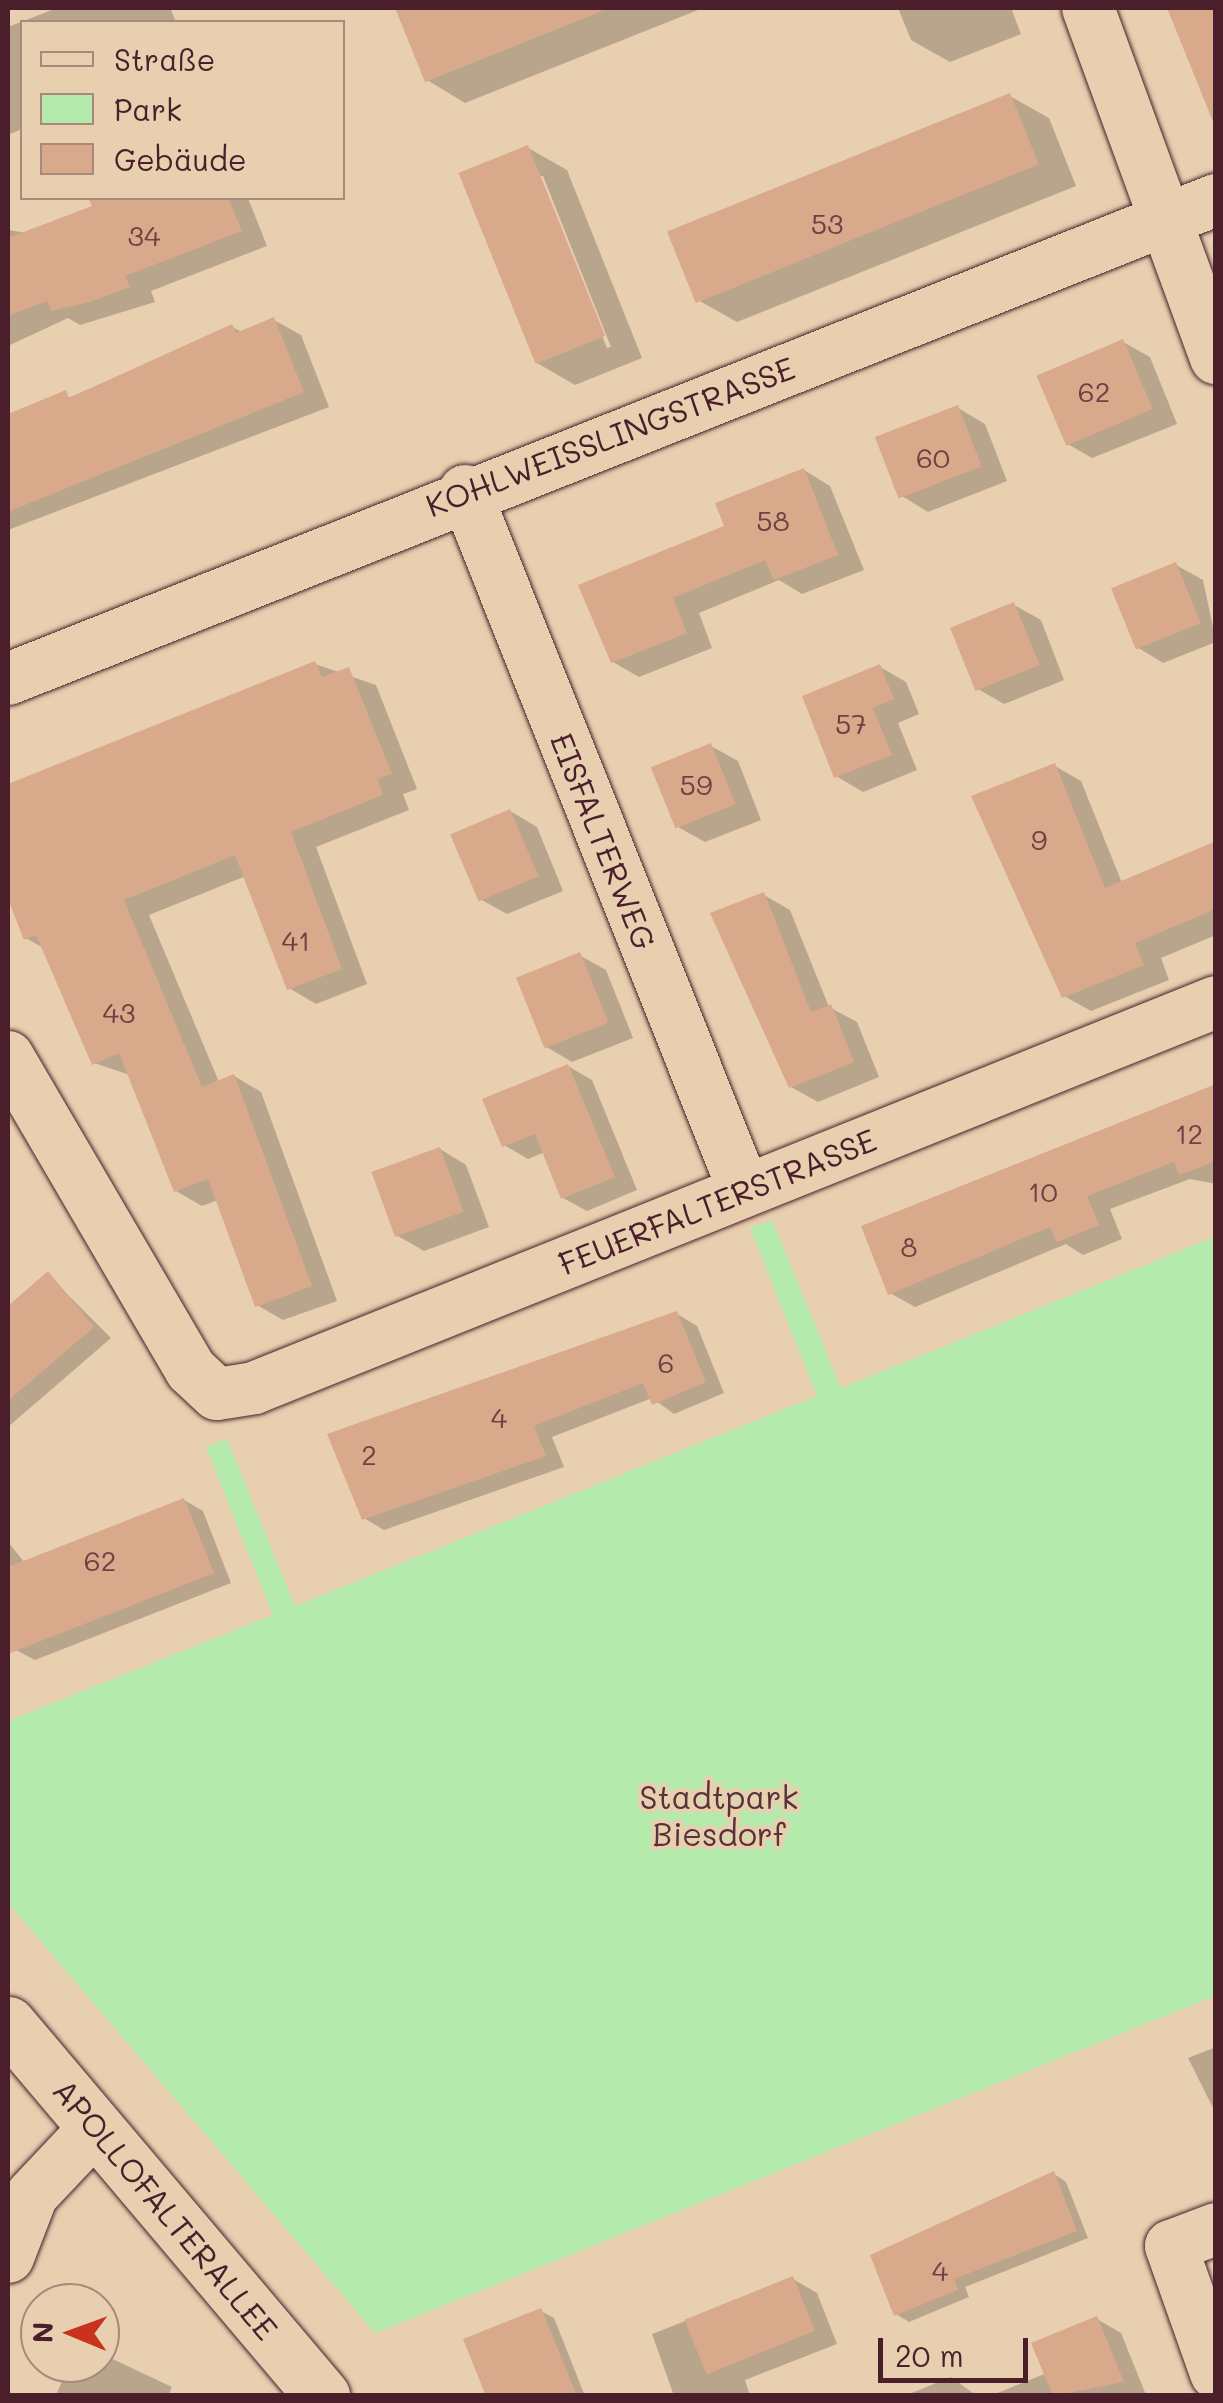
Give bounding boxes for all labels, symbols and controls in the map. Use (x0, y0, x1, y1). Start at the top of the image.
legend (20, 20, 345, 200)
text: Straße (114, 39, 215, 79)
text: Park (114, 89, 182, 129)
text: Gebäude (114, 139, 247, 179)
house number: 53 (811, 206, 843, 240)
house number: 34 (128, 218, 160, 252)
street label: KOHLWEISSLINGSTRASSE (420, 348, 800, 524)
house number: 62 (1078, 374, 1110, 408)
house number: 60 (916, 440, 950, 474)
house number: 58 (756, 503, 790, 537)
house number: 57 (835, 706, 867, 740)
street label: EISFALTERWEG (543, 727, 665, 955)
house number: 59 (680, 767, 712, 801)
house number: 9 (1031, 822, 1047, 856)
house number: 41 (282, 923, 310, 957)
house number: 43 (103, 995, 135, 1029)
house number: 12 (1175, 1116, 1203, 1150)
street label: FEUERFALTERSTRASSE (553, 1120, 881, 1282)
house number: 10 (1028, 1174, 1058, 1208)
house number: 8 (901, 1229, 917, 1263)
house number: 6 (658, 1345, 674, 1379)
house number: 4 (491, 1400, 507, 1434)
house number: 2 (361, 1437, 377, 1471)
house number: 62 (84, 1543, 116, 1577)
park label: Stadtpark Biesdorf (639, 1778, 799, 1853)
street label: APOLLOFALTERALLEE (46, 2071, 286, 2347)
house number: 4 (932, 2253, 948, 2287)
north arrow (20, 2283, 120, 2383)
scale bar (883, 2318, 1033, 2380)
text: N (24, 2322, 60, 2343)
text: 20 m (895, 2335, 964, 2375)

